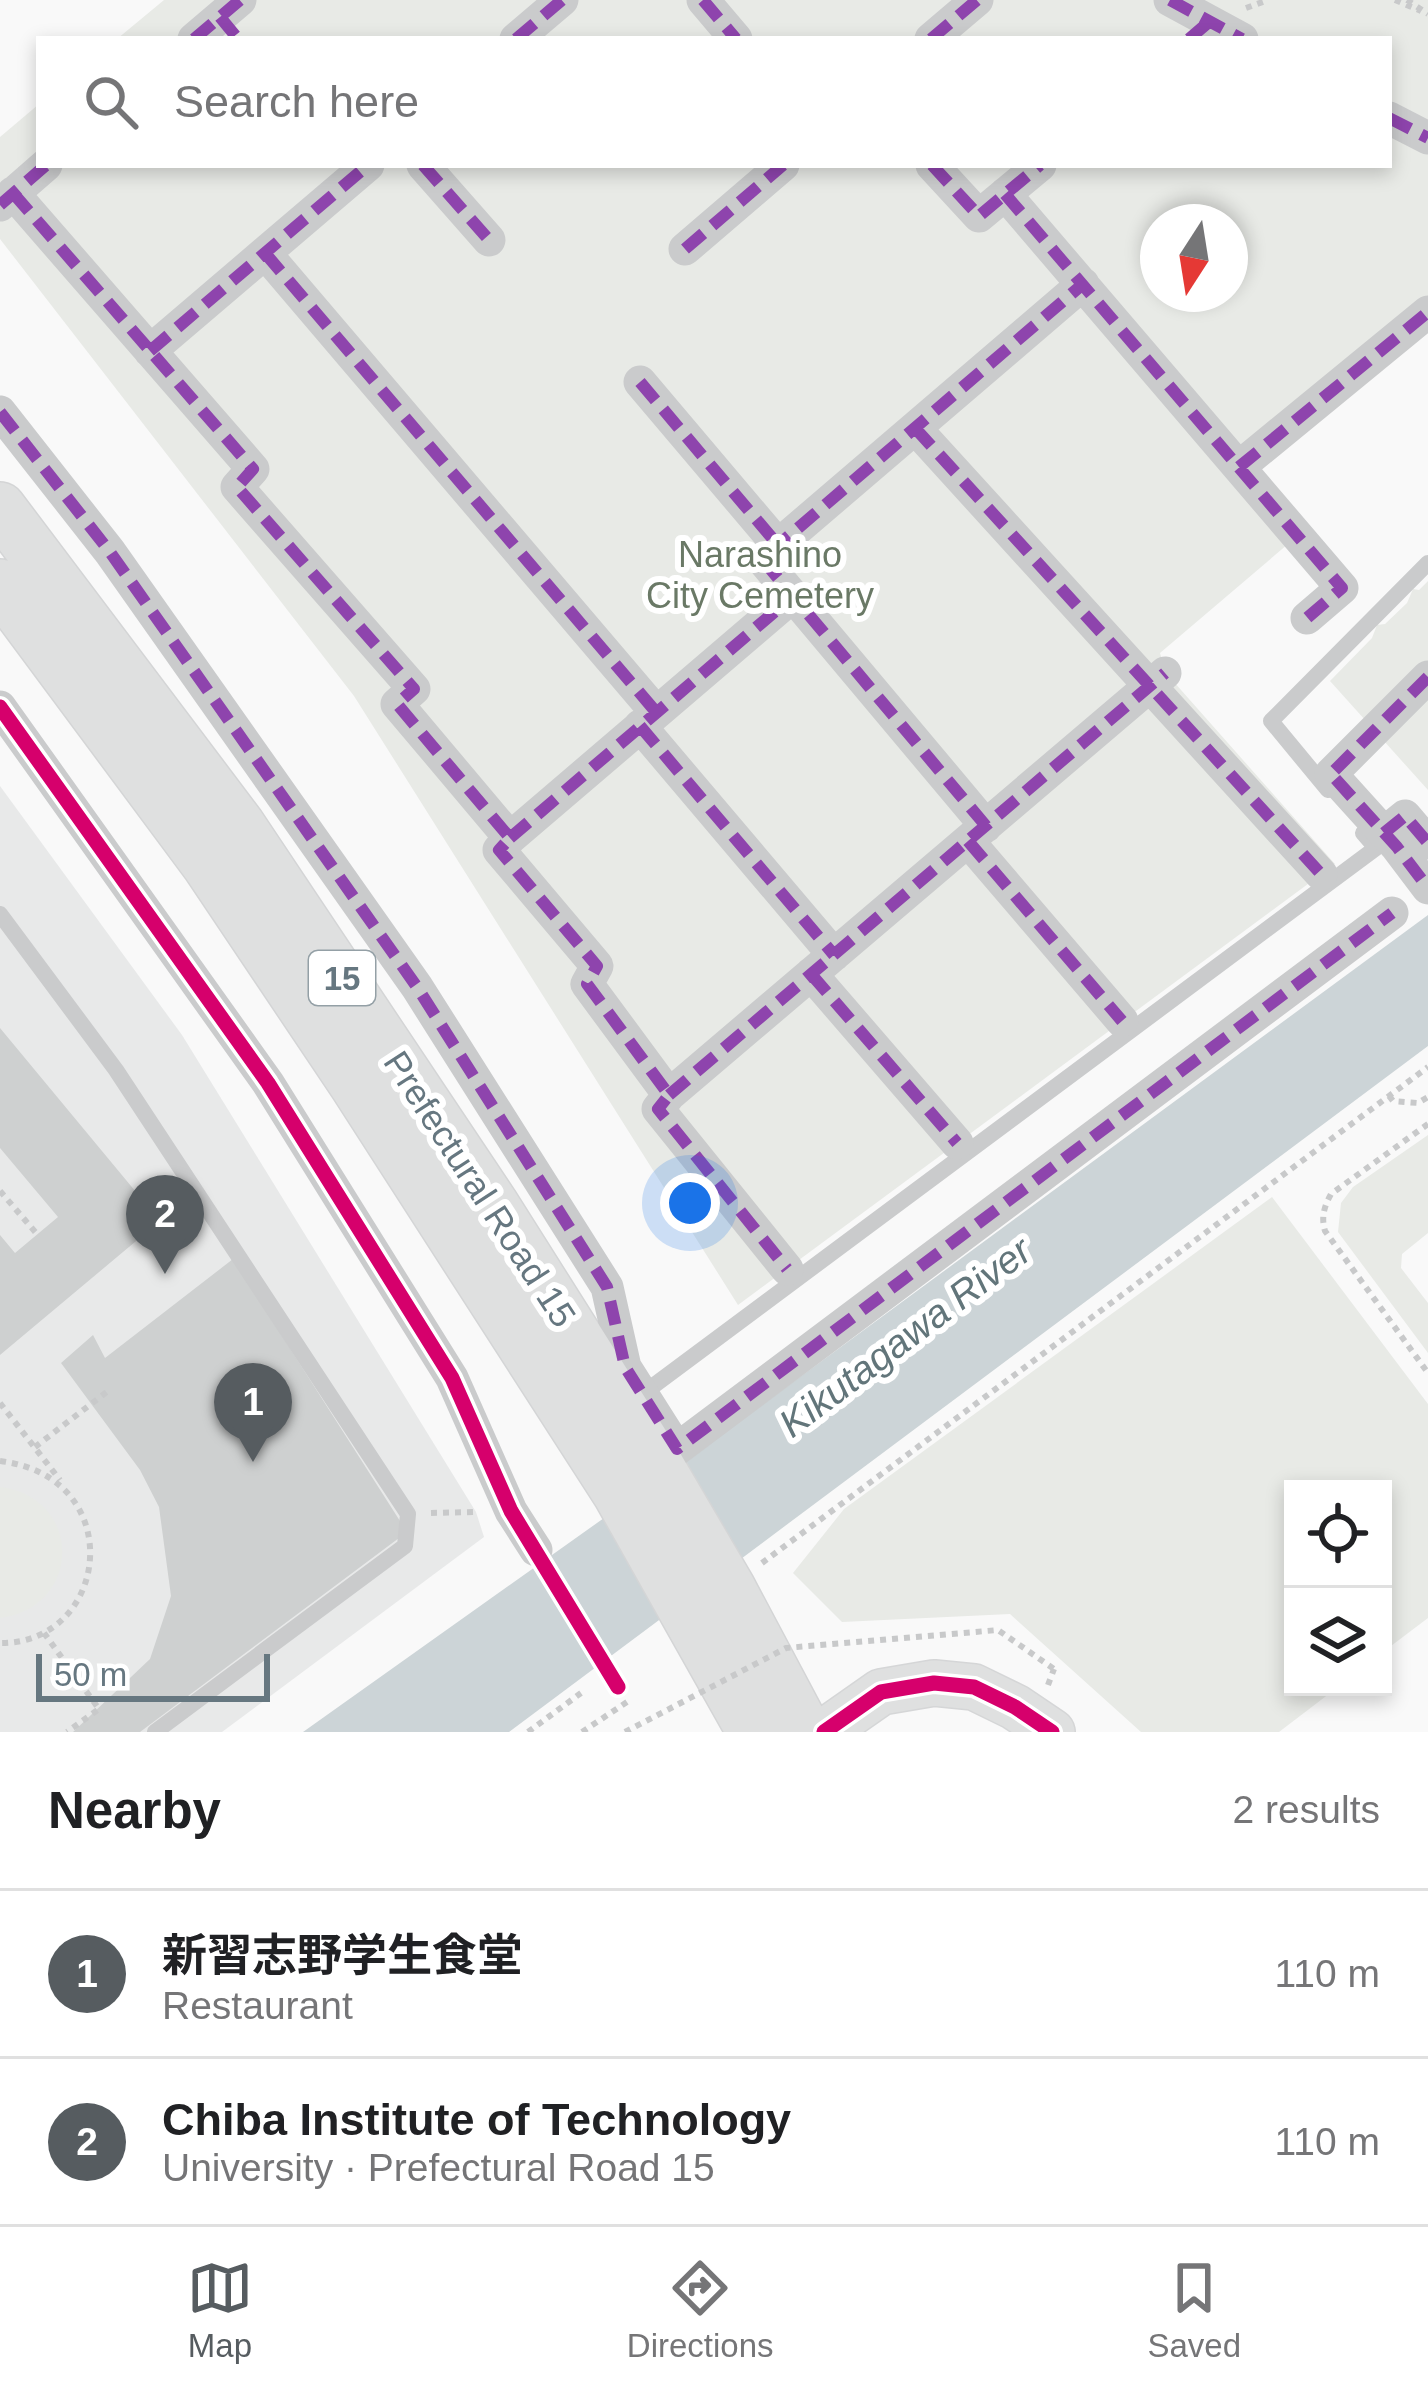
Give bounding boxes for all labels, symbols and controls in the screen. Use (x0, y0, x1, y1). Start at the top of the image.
search box (36, 36, 1392, 168)
icon: search (78, 69, 144, 135)
text: Search here (174, 76, 419, 127)
north arrow (1140, 204, 1248, 312)
park label: Narashino City Cemetery (646, 534, 874, 616)
road number: 15 (309, 951, 375, 1005)
street label: Prefectural Road 15 (376, 1044, 584, 1334)
your location (660, 1173, 720, 1233)
pin: 2 (126, 1175, 204, 1274)
water label: Kikutagawa River (771, 1227, 1041, 1445)
pin: 1 (214, 1363, 292, 1462)
map controls (1284, 1480, 1392, 1696)
button: locate (1284, 1480, 1392, 1588)
button: layers (1284, 1588, 1392, 1696)
scale bar (36, 1648, 270, 1701)
text: 50 m (54, 1656, 127, 1693)
text: Nearby (48, 1782, 221, 1839)
text: 2 results (1233, 1788, 1380, 1831)
text: 新習志野学生食堂 (162, 1930, 522, 1981)
text: 1 (76, 1952, 98, 1995)
text: 110 m (1275, 1952, 1380, 1995)
text: Restaurant (162, 1984, 353, 2027)
text: Chiba Institute of Technology (162, 2094, 791, 2145)
text: 2 (76, 2120, 98, 2163)
text: 110 m (1275, 2120, 1380, 2163)
text: University · Prefectural Road 15 (162, 2146, 715, 2189)
tab: Map (187, 2255, 253, 2365)
tab: Directions (627, 2255, 774, 2365)
tab: Saved (1147, 2255, 1241, 2365)

